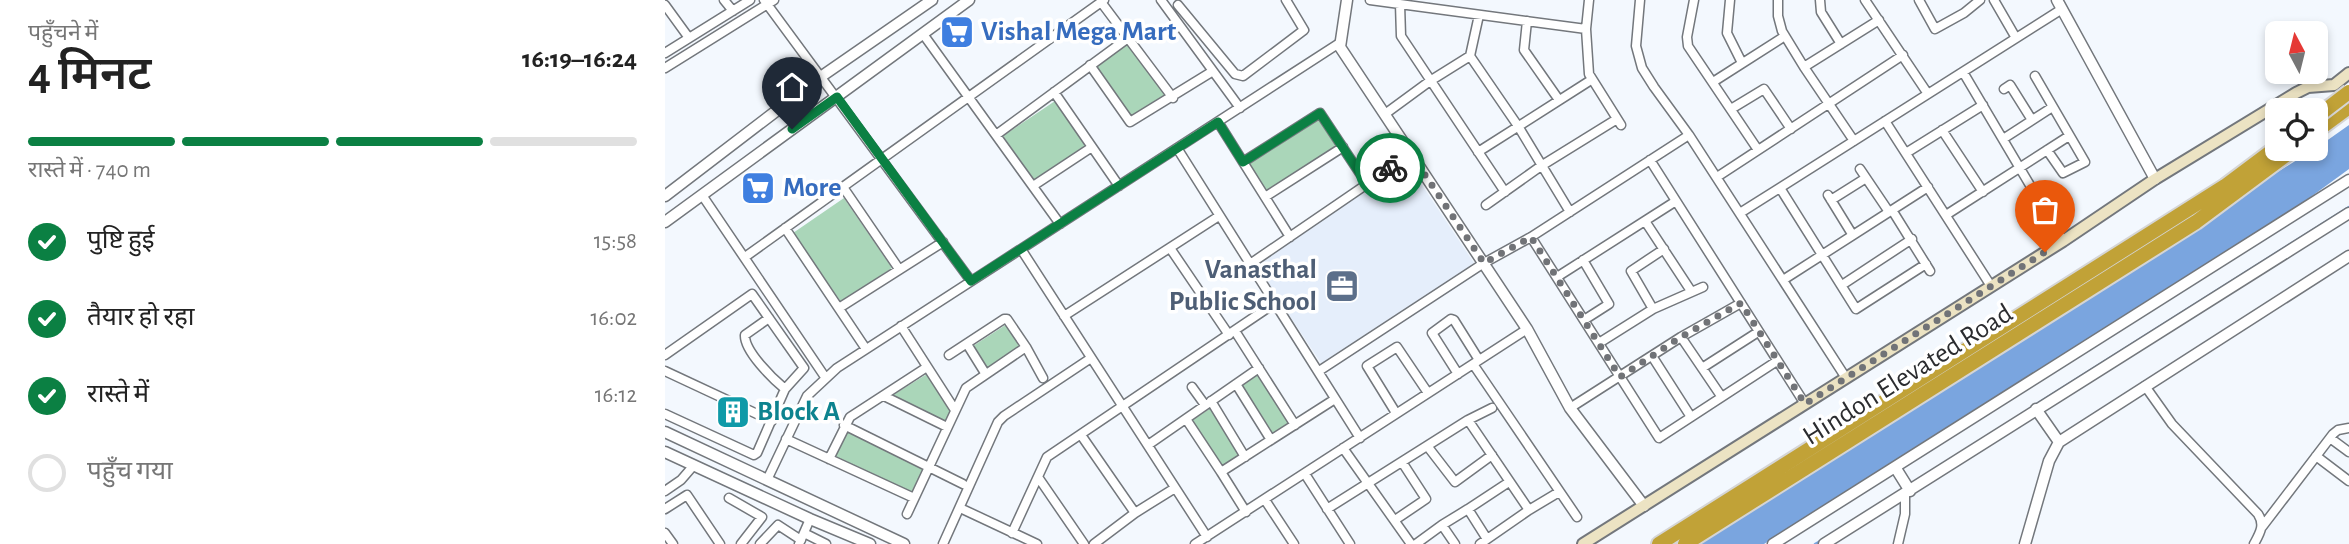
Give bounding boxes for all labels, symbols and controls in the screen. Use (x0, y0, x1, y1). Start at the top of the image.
supermarket icon: Vishal Mega Mart (938, 13, 976, 51)
place label: Vishal Mega Mart (981, 18, 1177, 46)
north arrow (2265, 21, 2327, 84)
map controls (2265, 21, 2328, 161)
text: पहुँचने में (28, 22, 98, 45)
text: 16:19–16:24 (522, 46, 637, 72)
text: 4 मिनट (28, 52, 151, 98)
pin (762, 57, 822, 129)
icon: home (773, 68, 811, 106)
button: locate (2265, 98, 2328, 161)
courier (1355, 133, 1425, 203)
icon: bike (1371, 149, 1409, 187)
text: रास्ते में · 740 m (28, 159, 151, 182)
supermarket icon: More (739, 169, 777, 207)
place label: More (783, 174, 842, 202)
pin (2015, 180, 2075, 252)
icon: bag (2026, 191, 2064, 229)
icon: check (28, 223, 66, 261)
text: पुष्टि हुई (87, 227, 155, 253)
text: 15:58 (594, 230, 637, 253)
place label: Vanasthal Public School (1169, 256, 1317, 316)
office icon: Vanasthal Public School (1323, 267, 1361, 305)
street label: Hindon Elevated Road (1798, 299, 2018, 451)
icon: check (28, 300, 66, 338)
text: तैयार हो रहा (87, 304, 195, 330)
text: 16:02 (590, 307, 637, 330)
icon: check (28, 377, 66, 415)
text: रास्ते में (87, 381, 149, 407)
text: 16:12 (595, 384, 637, 407)
building icon: Block A (714, 393, 752, 431)
place label: Block A (757, 398, 840, 426)
text: पहुँच गया (87, 458, 173, 484)

